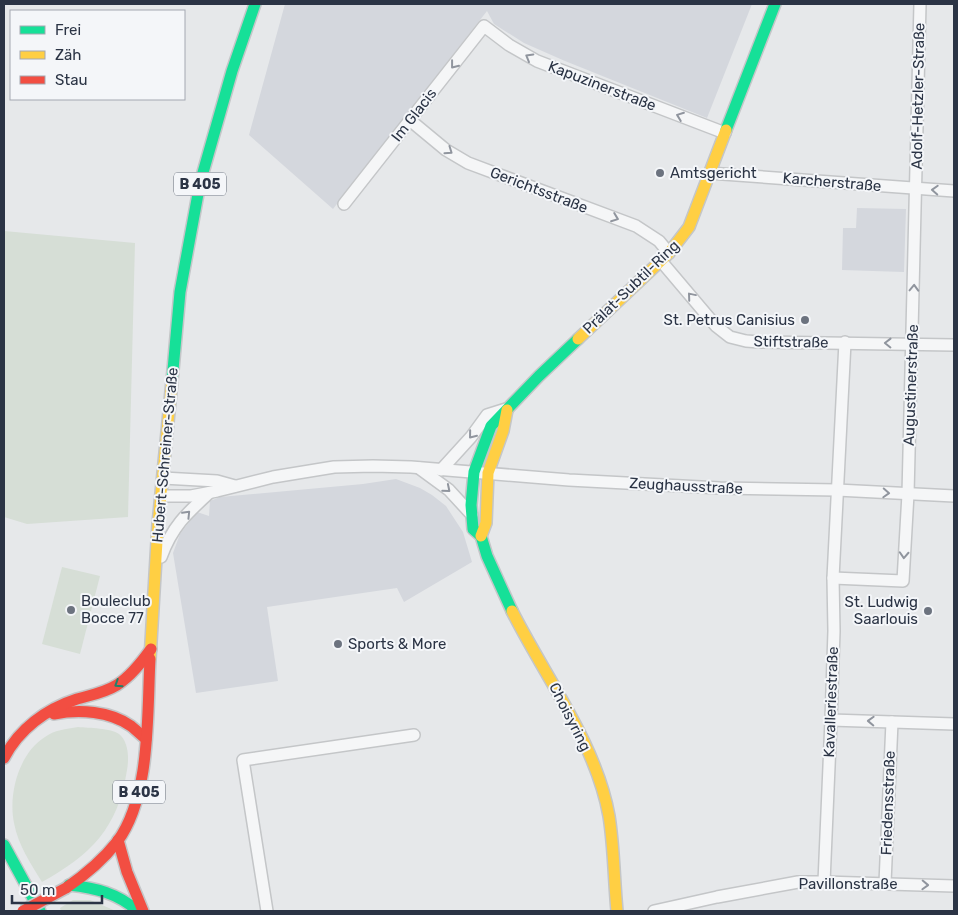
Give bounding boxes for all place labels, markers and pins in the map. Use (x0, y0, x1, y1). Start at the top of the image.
place label: Amtsgericht (670, 164, 757, 182)
marker: Amtsgericht (654, 167, 666, 179)
place label: St. Petrus Canisius (664, 311, 795, 329)
marker: St. Petrus Canisius (799, 314, 811, 326)
place label: Bouleclub Bocce 77 (81, 592, 151, 627)
place label: St. Ludwig Saarlouis (845, 593, 918, 628)
marker: Bouleclub Bocce 77 (65, 604, 77, 616)
marker: St. Ludwig Saarlouis (922, 605, 934, 617)
place label: Sports & More (348, 635, 446, 653)
marker: Sports & More (332, 638, 344, 650)

